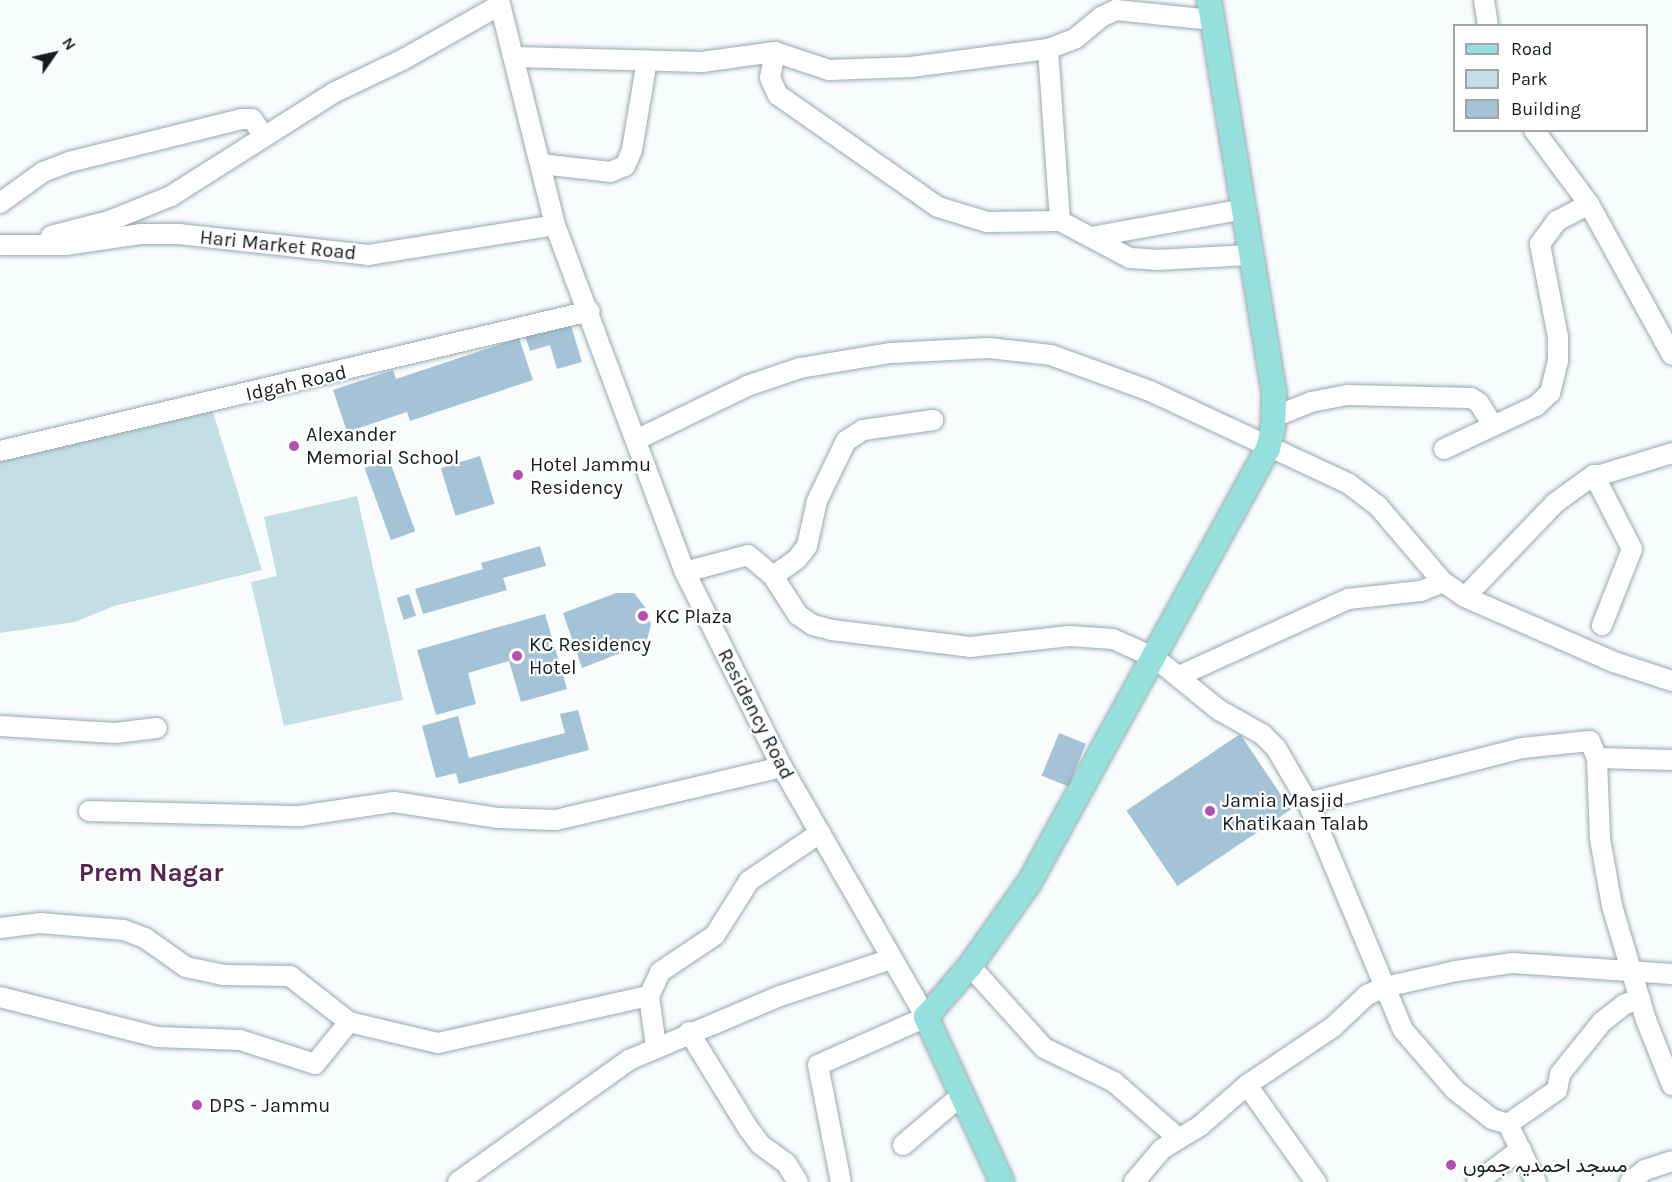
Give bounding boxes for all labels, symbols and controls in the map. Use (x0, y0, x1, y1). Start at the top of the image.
north arrow (24, 24, 84, 84)
legend (1453, 24, 1648, 132)
text: N (58, 34, 80, 54)
text: Road (1511, 38, 1552, 60)
text: Park (1511, 68, 1548, 90)
text: Building (1511, 98, 1581, 120)
street label: Hari Market Road (199, 225, 357, 265)
street label: Idgah Road (243, 360, 349, 406)
place label: Alexander Memorial School (306, 422, 459, 469)
marker: Alexander Memorial School (287, 439, 301, 453)
place label: Hotel Jammu Residency (530, 452, 651, 499)
marker: Hotel Jammu Residency (511, 468, 525, 482)
place label: KC Plaza (655, 604, 732, 628)
marker: KC Plaza (636, 609, 650, 623)
place label: KC Residency Hotel (529, 632, 651, 679)
street label: Residency Road (713, 645, 799, 783)
marker: KC Residency Hotel (510, 649, 524, 663)
place label: Jamia Masjid Khatikaan Talab (1222, 788, 1369, 835)
marker: Jamia Masjid Khatikaan Talab (1203, 804, 1217, 818)
district label: Prem Nagar (79, 857, 223, 889)
place label: DPS - Jammu (209, 1093, 330, 1117)
marker: DPS - Jammu (190, 1098, 204, 1112)
place label: مسجد احمدیہ جموں (1463, 1153, 1627, 1177)
marker: مسجد احمدیہ جموں (1444, 1158, 1458, 1172)

